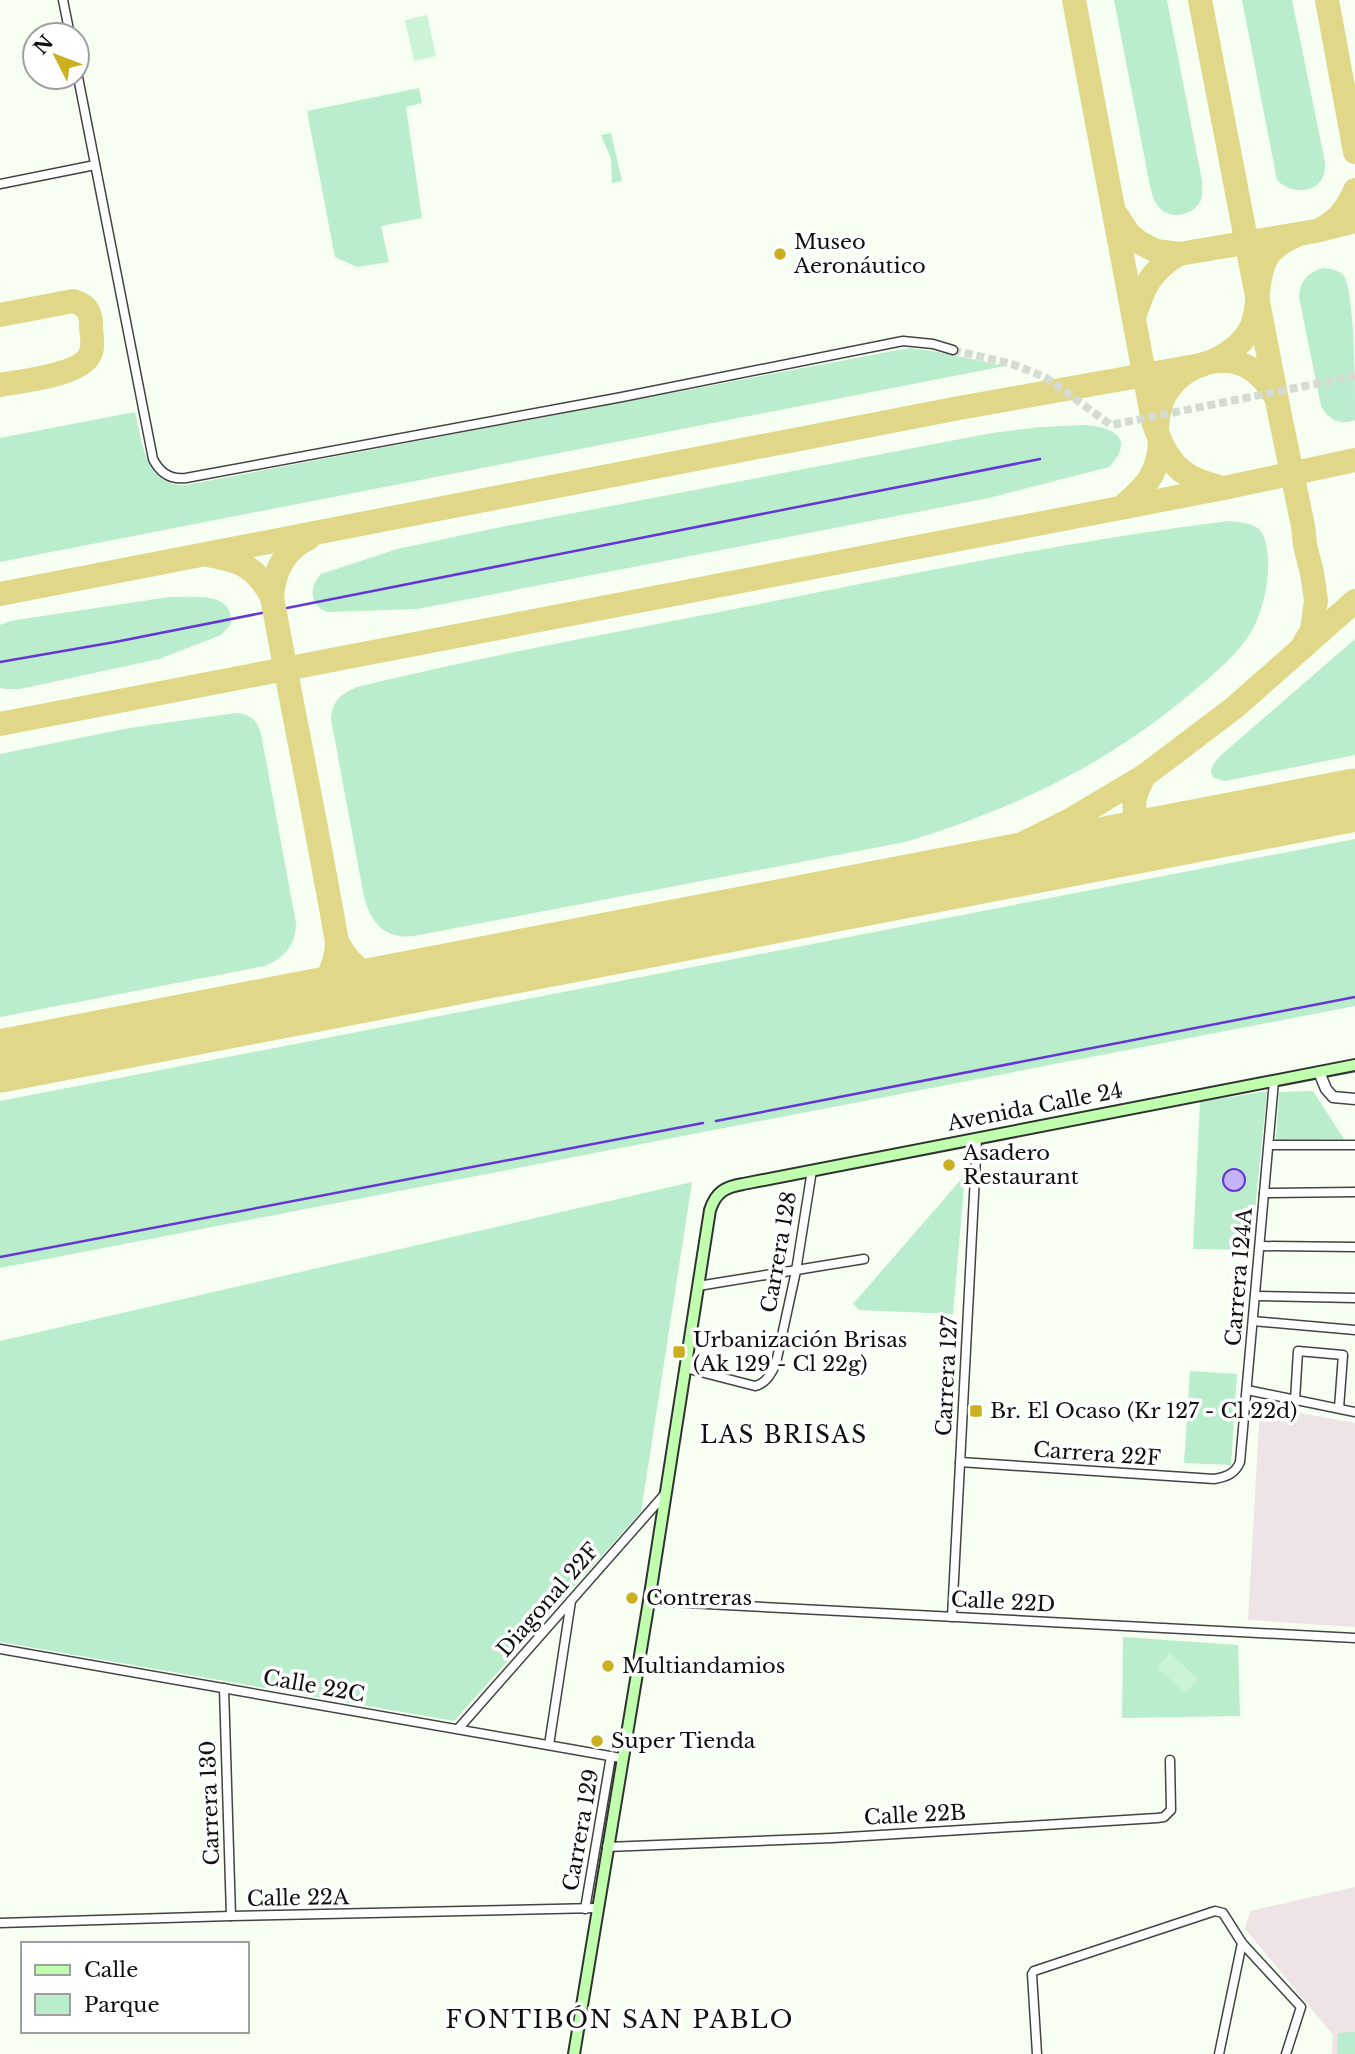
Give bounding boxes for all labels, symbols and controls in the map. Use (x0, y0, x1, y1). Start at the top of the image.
north arrow (21, 21, 91, 91)
text: N (29, 31, 58, 59)
place label: Museo Aeronáutico (793, 229, 926, 279)
marker: Museo Aeronáutico (772, 246, 788, 262)
street label: Avenida Calle 24 (944, 1077, 1125, 1137)
place label: Asadero Restaurant (962, 1140, 1079, 1190)
marker: Asadero Restaurant (941, 1157, 957, 1173)
street label: Carrera 128 (756, 1189, 802, 1315)
street label: Carrera 124A (1220, 1206, 1258, 1347)
street label: Carrera 127 (931, 1315, 963, 1437)
place label: Urbanización Brisas (Ak 129 - Cl 22g) (693, 1327, 907, 1377)
marker: Urbanización Brisas (Ak 129 - Cl 22g) (671, 1344, 687, 1360)
place label: Br. El Ocaso (Kr 127 - Cl 22d) (990, 1398, 1297, 1424)
marker: Br. El Ocaso (Kr 127 - Cl 22d) (968, 1403, 984, 1419)
district label: LAS BRISAS (700, 1421, 868, 1449)
street label: Carrera 22F (1032, 1437, 1162, 1471)
street label: Diagonal 22F (491, 1538, 605, 1662)
place label: Contreras (646, 1585, 752, 1611)
street label: Calle 22D (950, 1586, 1056, 1618)
marker: Contreras (624, 1590, 640, 1606)
place label: Multiandamios (622, 1653, 785, 1679)
marker: Multiandamios (600, 1658, 616, 1674)
street label: Calle 22C (261, 1664, 367, 1708)
place label: Super Tienda (611, 1728, 756, 1754)
marker: Super Tienda (589, 1733, 605, 1749)
street label: Carrera 130 (195, 1740, 225, 1866)
street label: Carrera 129 (557, 1767, 605, 1893)
street label: Calle 22B (863, 1799, 967, 1831)
street label: Calle 22A (247, 1884, 350, 1912)
legend (21, 1942, 248, 2033)
text: Calle (84, 1957, 138, 1983)
text: Parque (84, 1992, 159, 2018)
district label: FONTIBÓN SAN PABLO (446, 2005, 794, 2034)

